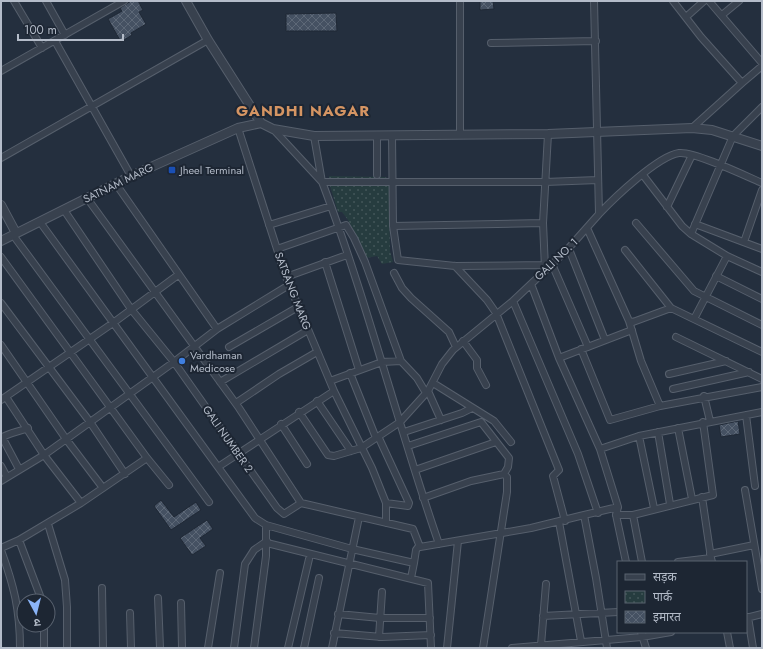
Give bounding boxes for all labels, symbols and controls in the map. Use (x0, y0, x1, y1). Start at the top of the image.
scale bar (18, 16, 123, 42)
text: 100 m (24, 21, 57, 39)
district label: GANDHI NAGAR (236, 100, 370, 122)
street label: SATNAM MARG (80, 159, 156, 207)
place label: Jheel Terminal (178, 162, 244, 178)
marker: Jheel Terminal (167, 165, 177, 175)
street label: GALI NO. 1 (531, 234, 581, 284)
street label: SATSANG MARG (271, 250, 315, 333)
place label: Vardhaman Medicose (190, 347, 242, 376)
marker: Vardhaman Medicose (177, 356, 187, 366)
street label: GALI NUMBER 2 (199, 402, 257, 476)
legend (617, 561, 747, 633)
text: सड़क (653, 568, 678, 586)
text: पार्क (653, 588, 673, 606)
north arrow (16, 593, 56, 633)
text: इमारत (653, 608, 682, 626)
text: उ (32, 615, 41, 631)

